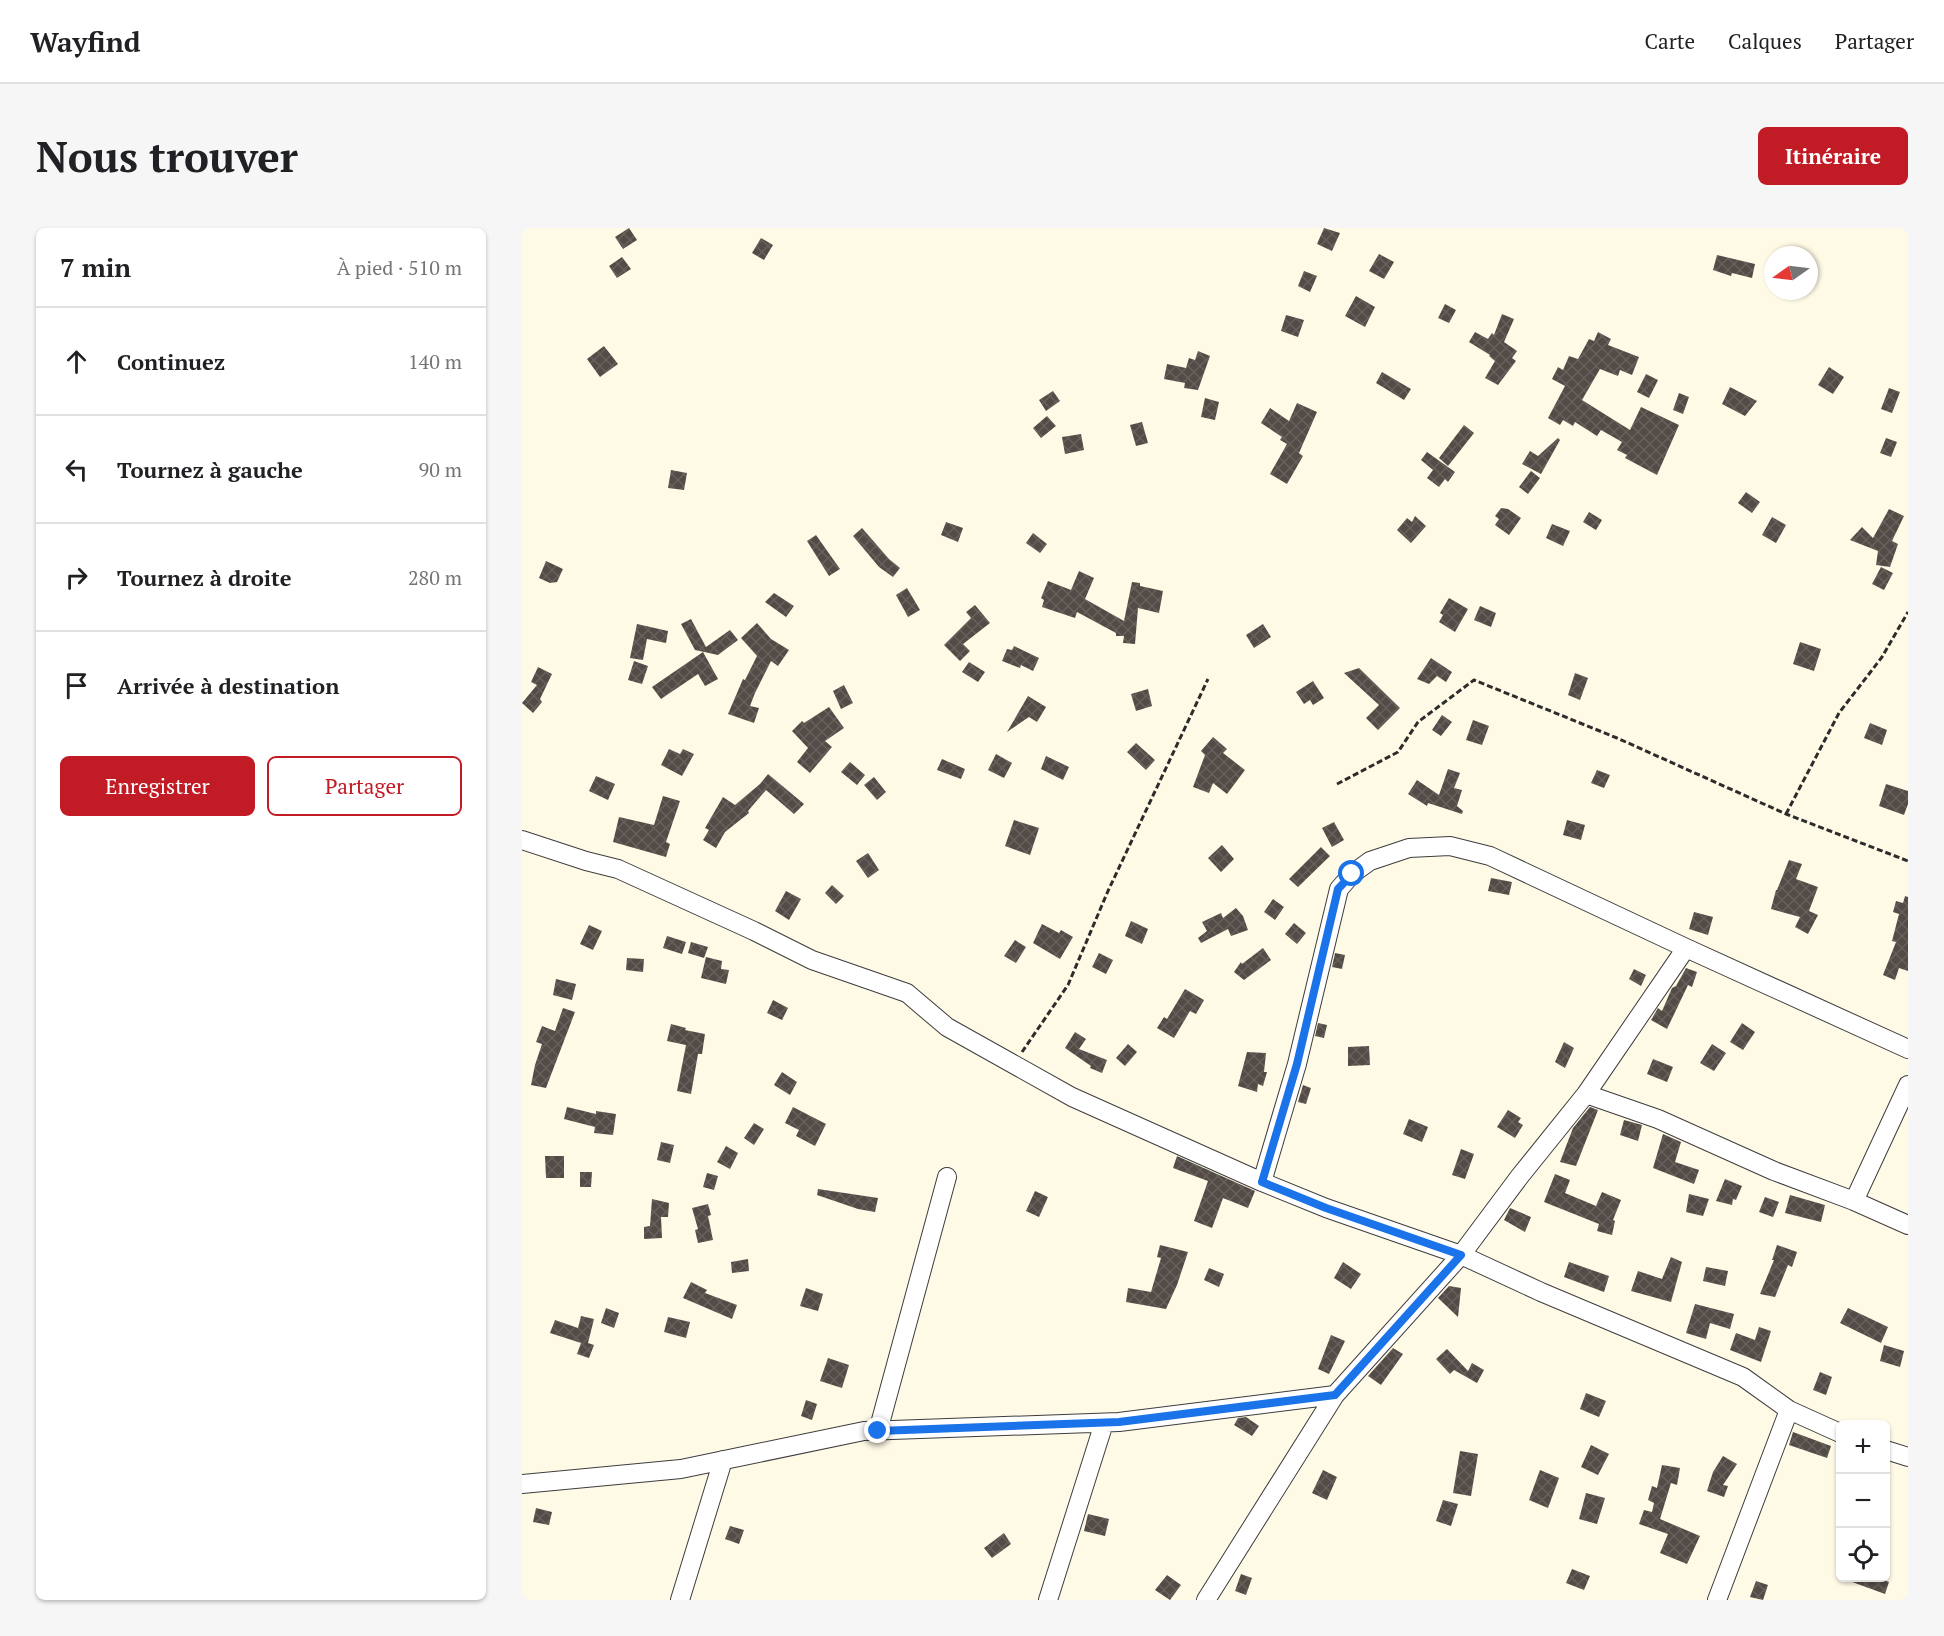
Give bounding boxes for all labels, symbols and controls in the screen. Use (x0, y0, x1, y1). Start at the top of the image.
text: Wayfind (30, 23, 141, 60)
text: Carte (1645, 27, 1695, 55)
text: Calques (1728, 27, 1802, 55)
text: Partager (1835, 27, 1914, 55)
button: Itinéraire (1758, 127, 1908, 185)
text: Nous trouver (36, 128, 298, 184)
north arrow (1764, 246, 1818, 300)
text: 7 min (60, 250, 131, 284)
text: À pied · 510 m (337, 254, 462, 281)
icon: ahead (60, 345, 93, 378)
text: Continuez (117, 347, 225, 376)
text: 140 m (408, 348, 462, 375)
icon: left (60, 453, 93, 486)
text: Tournez à gauche (117, 455, 303, 484)
text: 90 m (419, 456, 462, 483)
icon: right (60, 561, 93, 594)
text: Tournez à droite (117, 563, 292, 592)
text: 280 m (408, 564, 462, 591)
icon: arrive (60, 669, 93, 702)
text: Arrivée à destination (117, 671, 339, 700)
button: Enregistrer (60, 756, 255, 816)
button: Partager (267, 756, 462, 816)
route start (1338, 860, 1364, 886)
route end (864, 1417, 890, 1443)
map controls (1836, 1420, 1890, 1582)
button: + (1836, 1420, 1890, 1474)
button: − (1836, 1474, 1890, 1528)
button: locate (1836, 1528, 1890, 1582)

